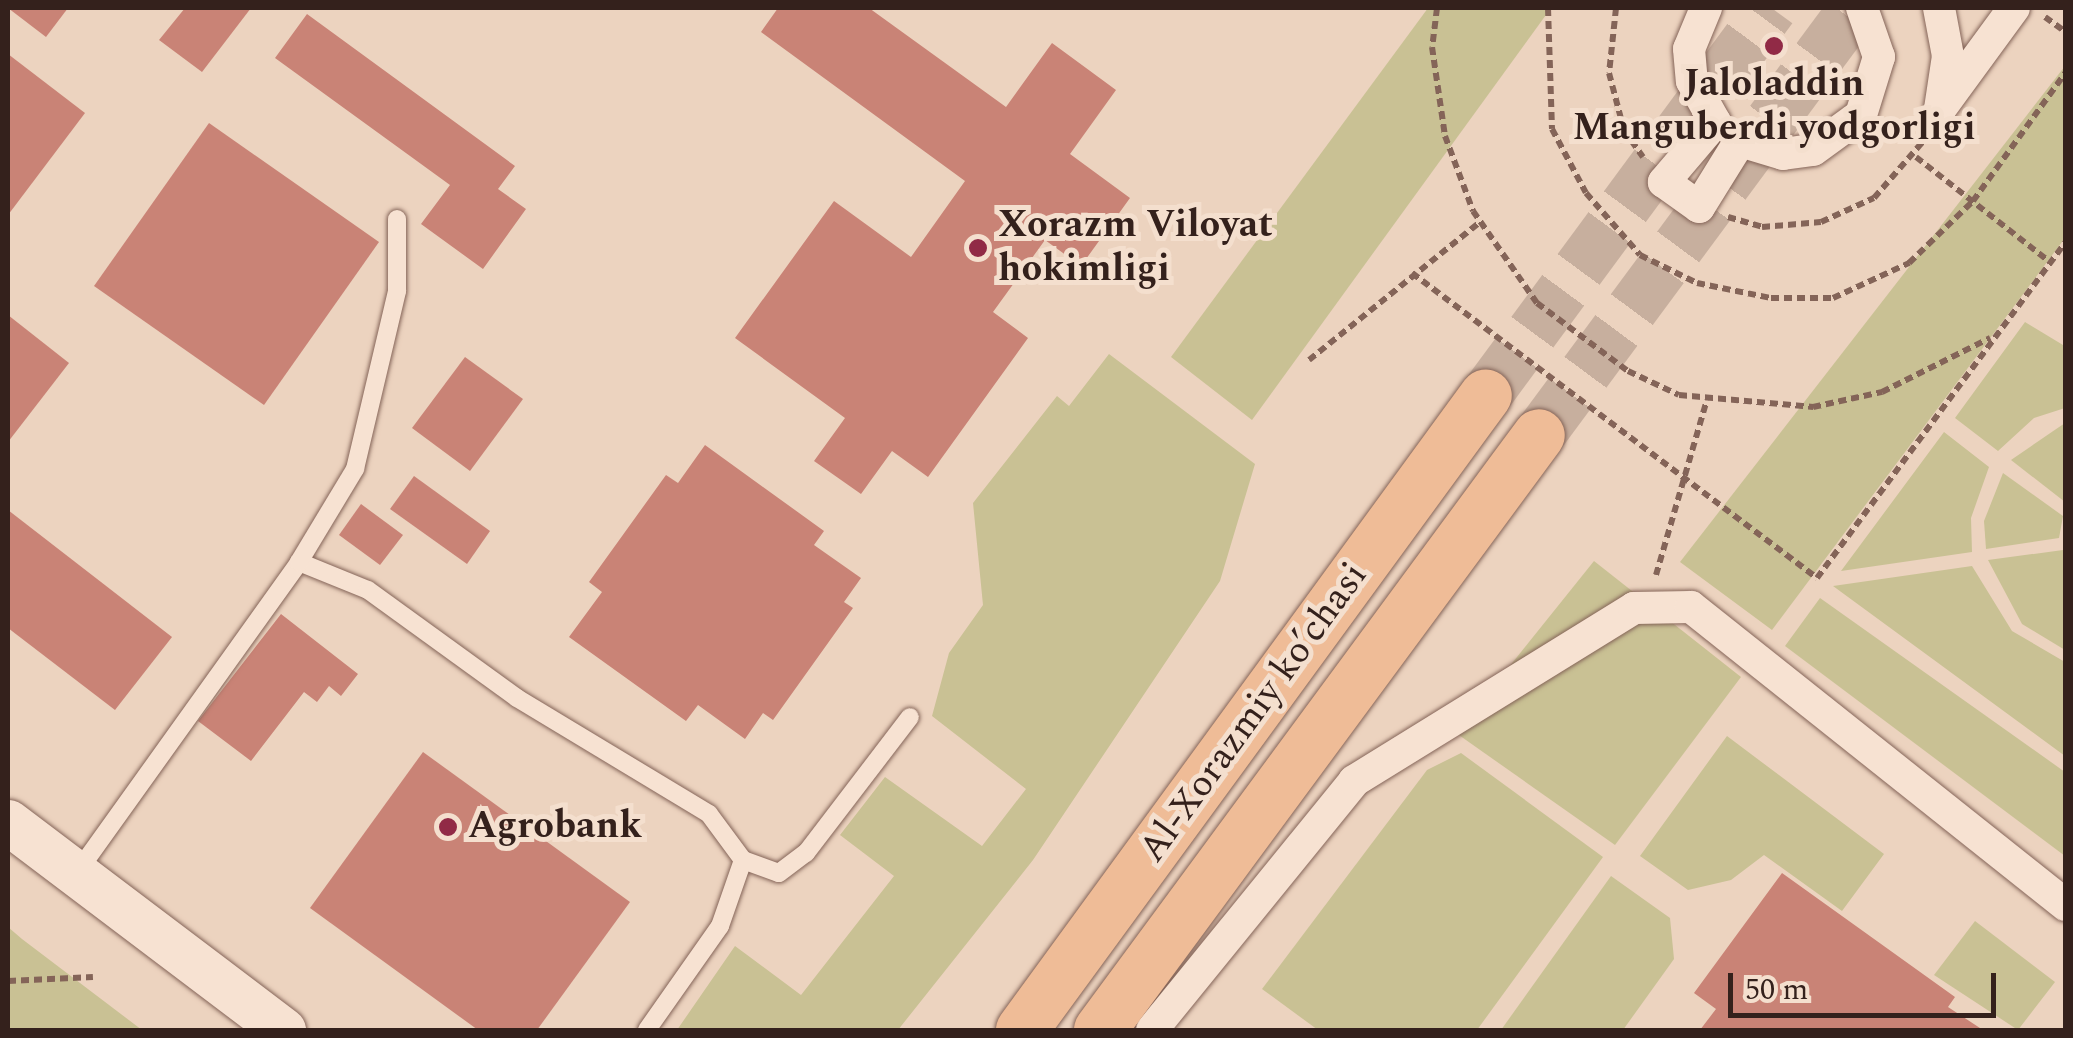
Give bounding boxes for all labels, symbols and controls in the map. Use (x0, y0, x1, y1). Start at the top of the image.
marker: Jaloladdin Manguberdi yodgorligi (1763, 35, 1785, 57)
place label: Jaloladdin Manguberdi yodgorligi (1572, 62, 1976, 152)
place label: Xorazm Viloyat hokimligi (998, 203, 1273, 292)
marker: Xorazm Viloyat hokimligi (967, 237, 989, 259)
street label: Al-Xorazmiy ko’chasi (1130, 554, 1378, 872)
place label: Agrobank (468, 804, 642, 850)
marker: Agrobank (437, 816, 459, 838)
scale bar (1733, 953, 2000, 1015)
text: 50 m (1745, 967, 1808, 1013)

